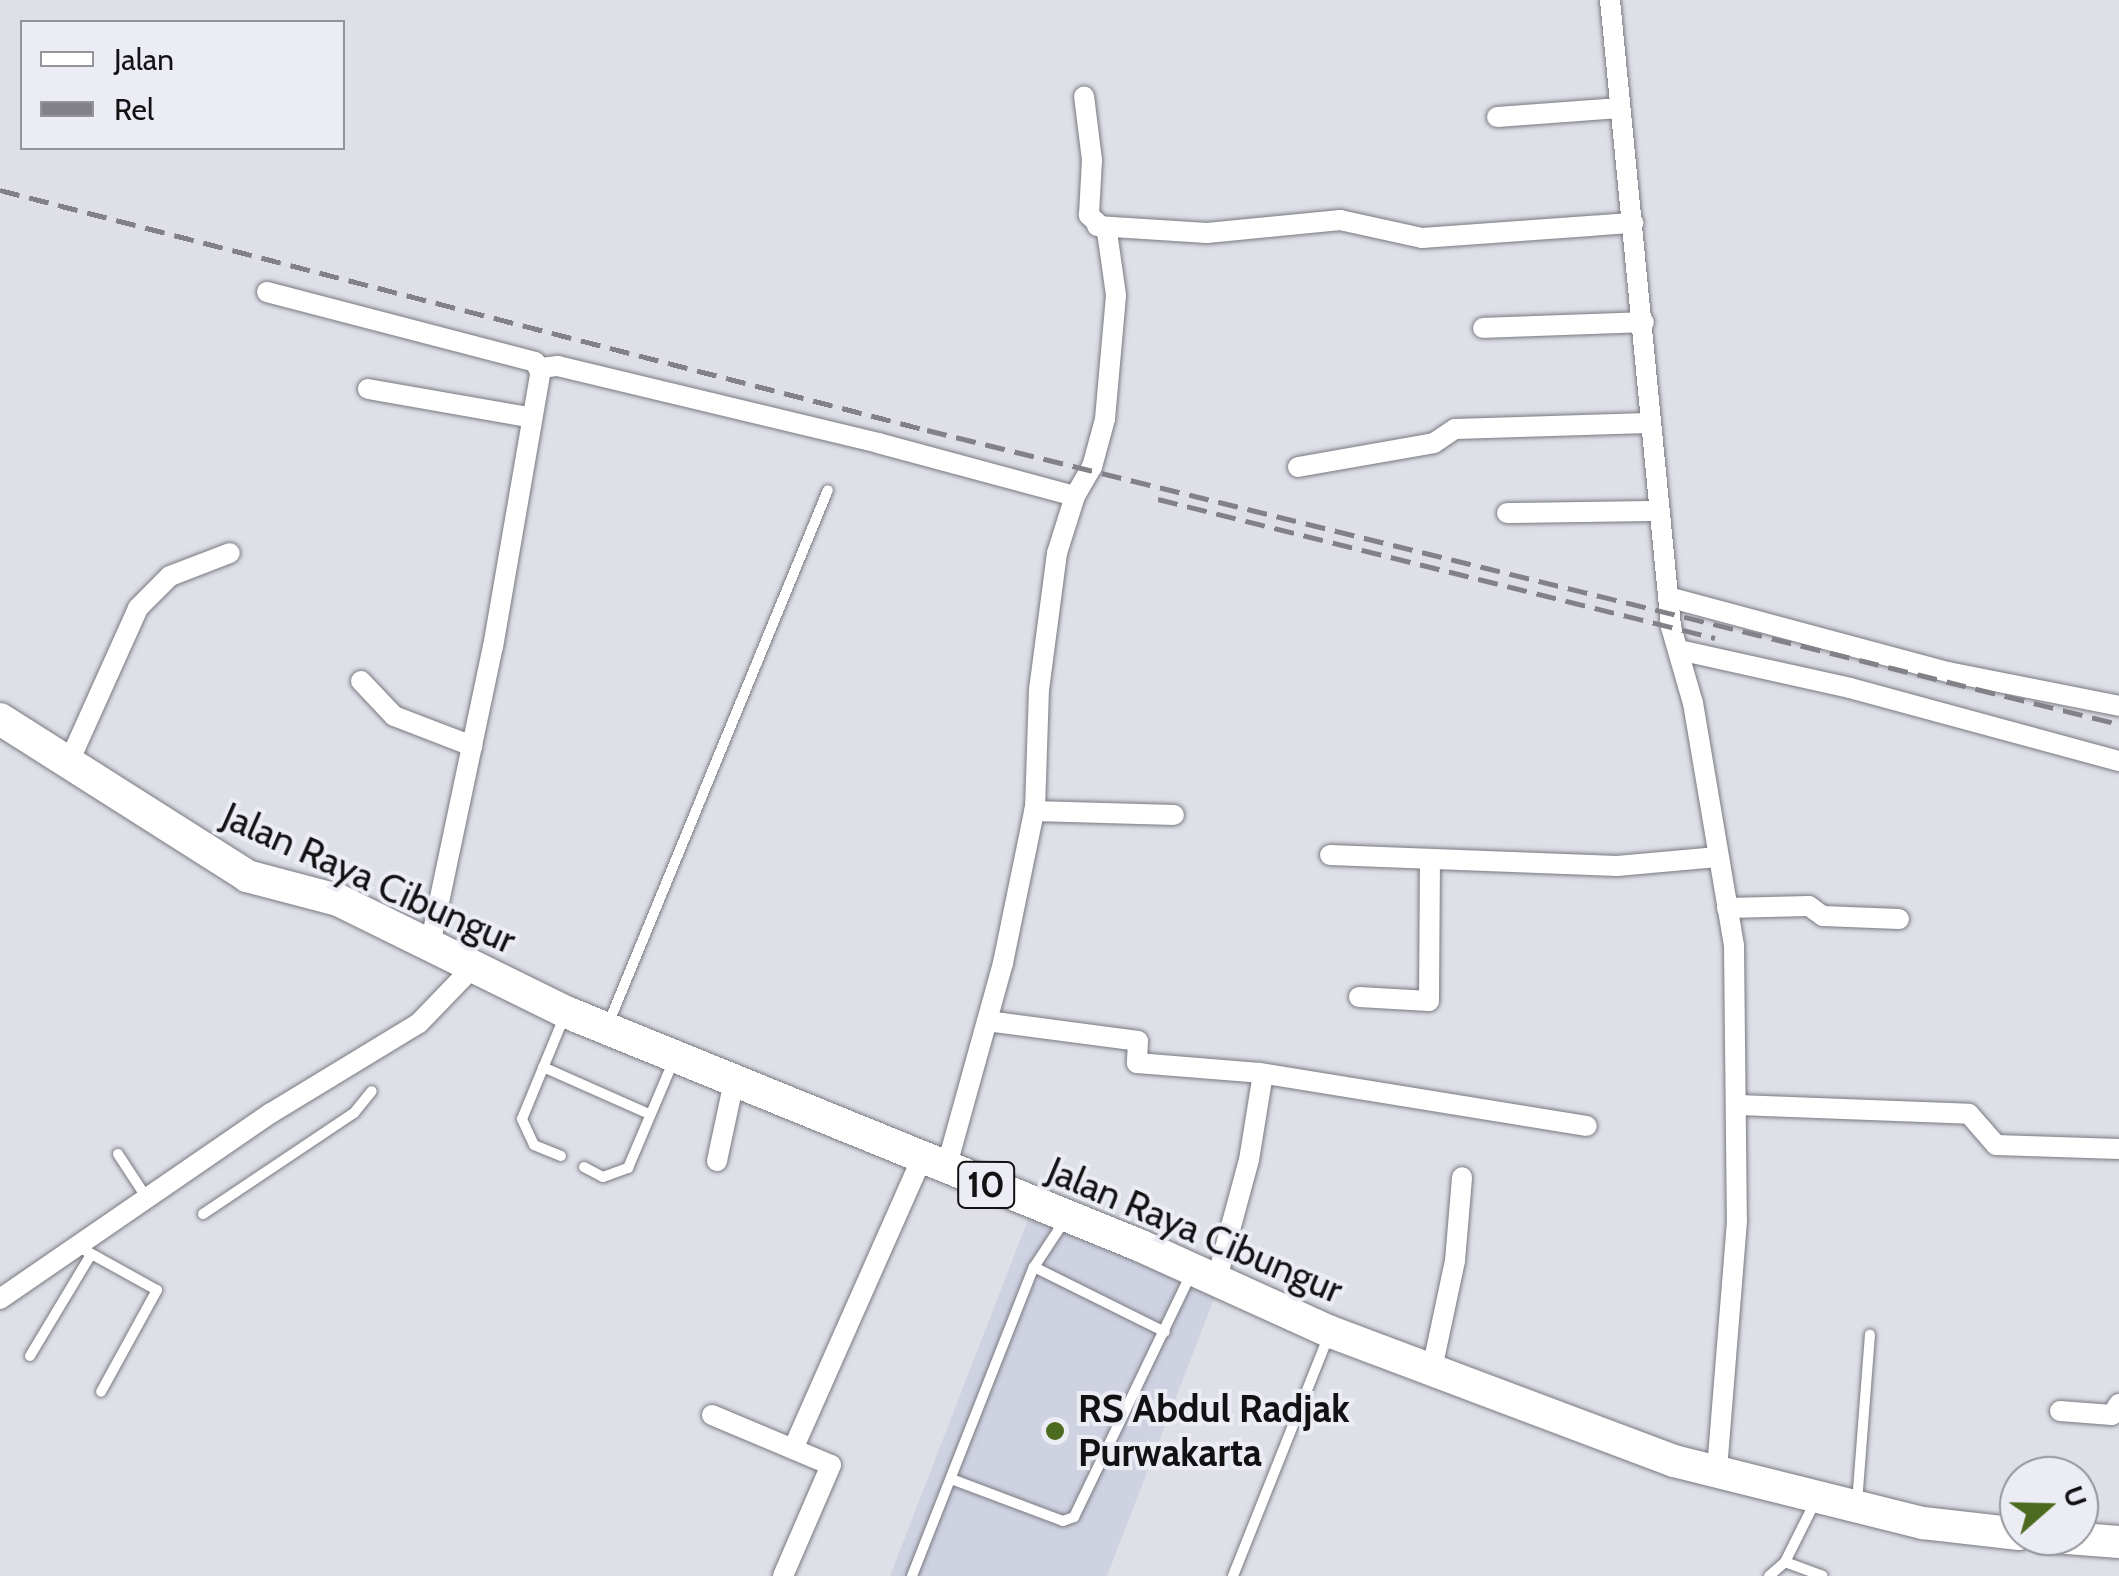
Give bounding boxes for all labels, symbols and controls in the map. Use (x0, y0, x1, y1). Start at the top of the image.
legend (20, 20, 345, 150)
text: Jalan (114, 41, 174, 78)
text: Rel (114, 91, 154, 128)
street label: Jalan Raya Cibungur (215, 793, 523, 963)
street label: Jalan Raya Cibungur (1041, 1147, 1349, 1313)
road number: 10 (956, 1155, 1016, 1215)
place label: RS Abdul Radjak Purwakarta (1078, 1386, 1350, 1476)
marker: RS Abdul Radjak Purwakarta (1042, 1418, 1068, 1444)
north arrow (1999, 1456, 2099, 1556)
text: U (2056, 1481, 2095, 1512)

